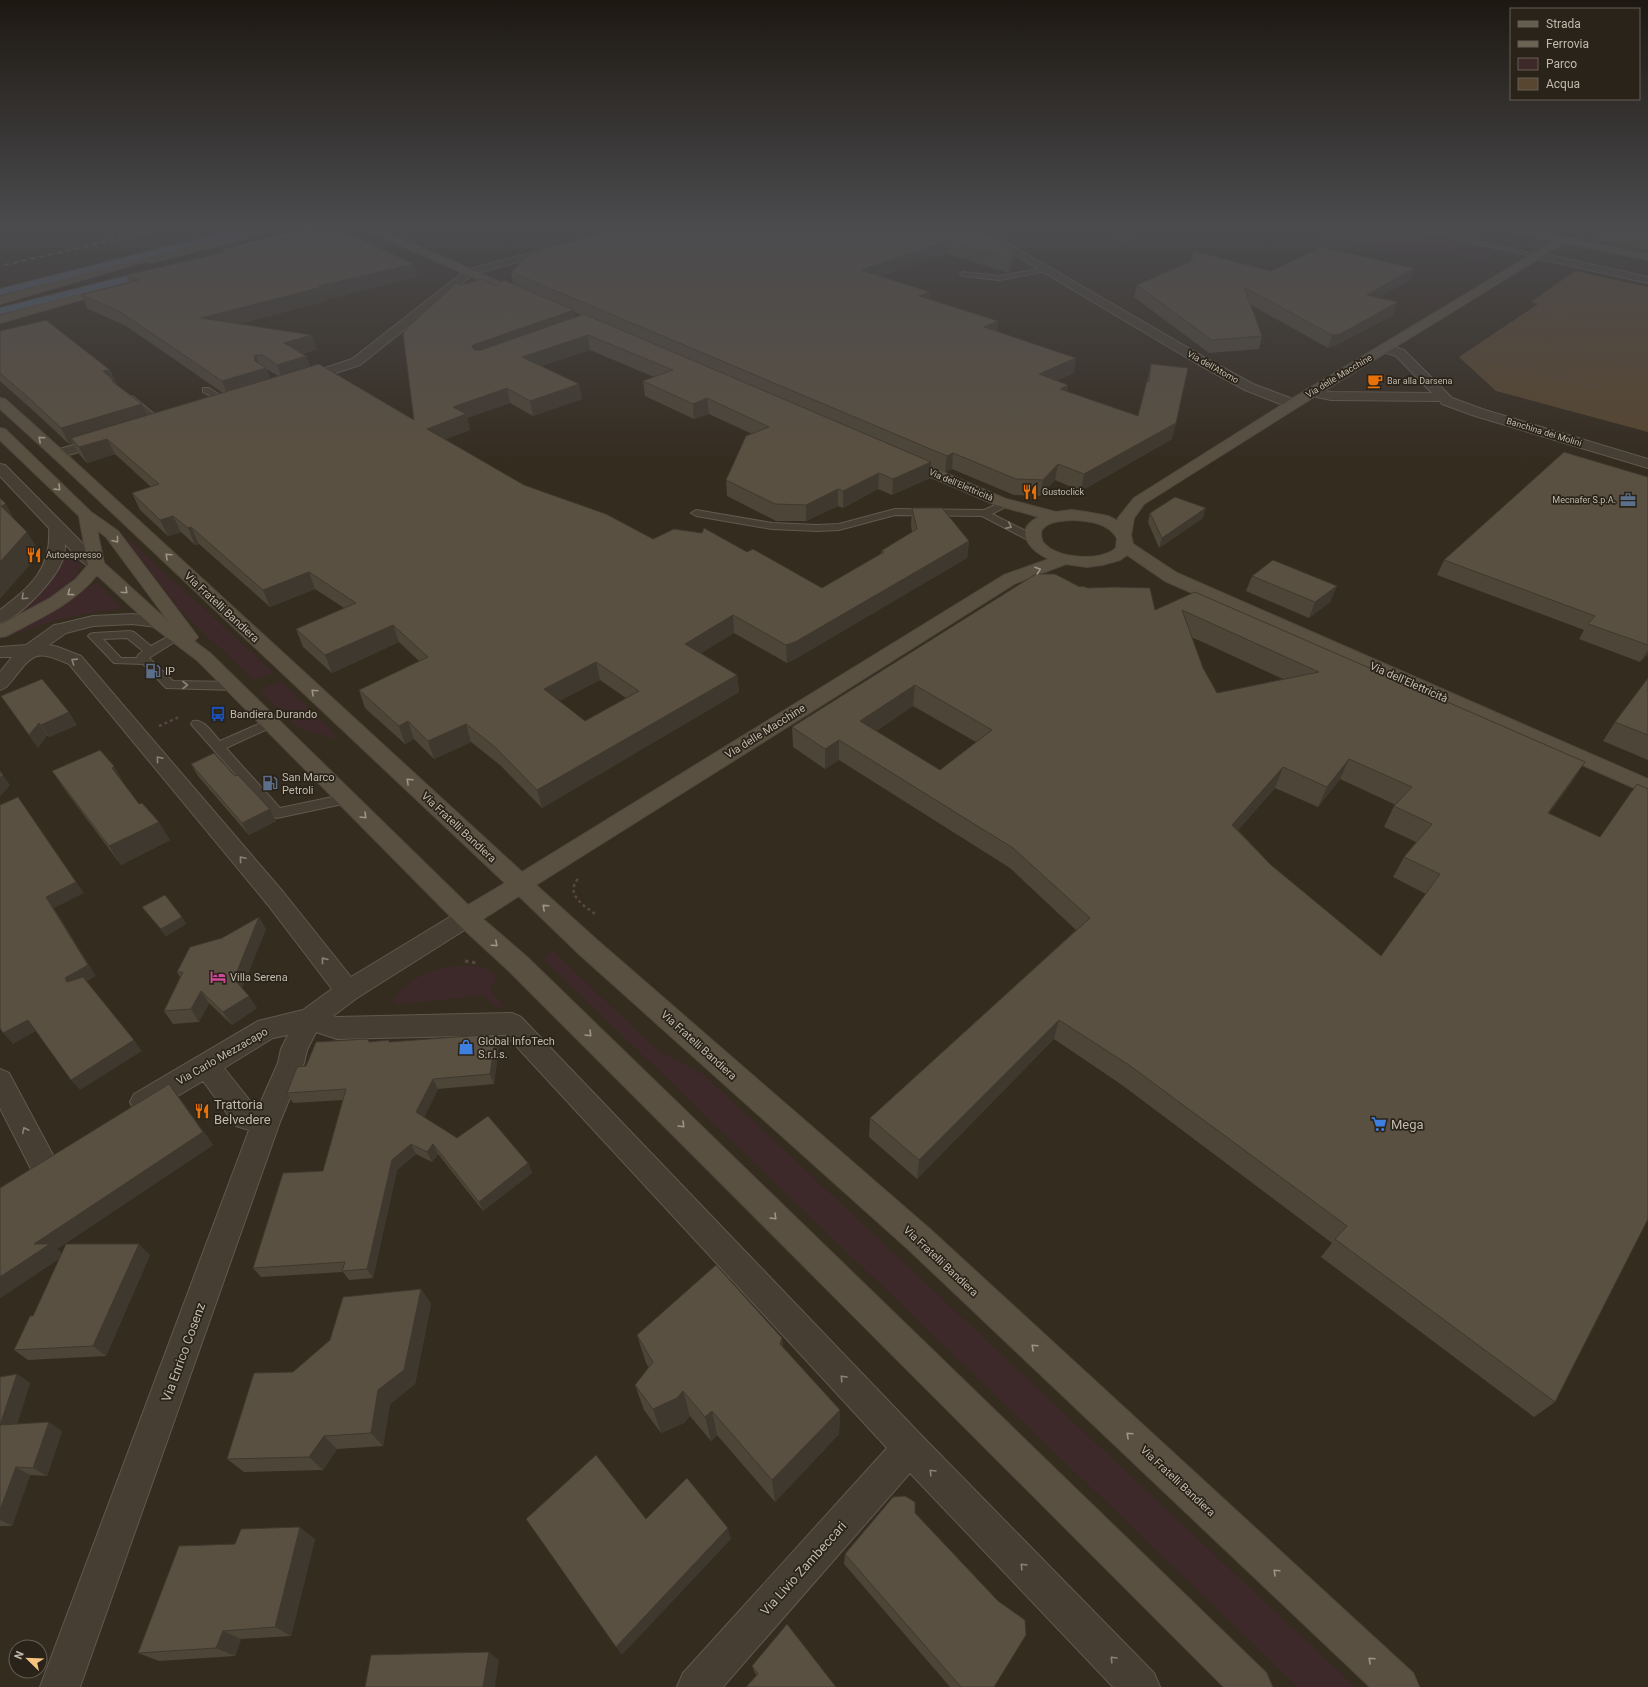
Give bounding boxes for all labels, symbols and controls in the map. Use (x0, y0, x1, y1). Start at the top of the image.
legend (1510, 8, 1640, 100)
text: Strada (1546, 17, 1581, 31)
text: Ferrovia (1546, 37, 1589, 51)
text: Parco (1546, 57, 1577, 71)
text: Acqua (1546, 77, 1580, 91)
street label: Via dell'Atomo (1186, 349, 1240, 385)
street label: Via delle Macchine (1304, 352, 1374, 400)
cafe icon: Bar alla Darsena (1366, 372, 1384, 390)
place label: Bar alla Darsena (1387, 376, 1452, 386)
street label: Banchina dei Molini (1505, 416, 1583, 448)
one-way arrow (39, 437, 46, 444)
street label: Via dell'Elettricità (927, 467, 995, 503)
restaurant icon: Gustoclick (1021, 483, 1039, 501)
one-way arrow (53, 484, 61, 491)
place label: Gustoclick (1042, 487, 1085, 497)
office icon: Mecnafer S.p.A. (1619, 491, 1637, 509)
place label: Mecnafer S.p.A. (1552, 495, 1616, 505)
one-way arrow (1004, 521, 1012, 529)
one-way arrow (111, 535, 118, 542)
restaurant icon: Autoespresso (25, 546, 43, 564)
place label: Autoespresso (46, 550, 101, 560)
one-way arrow (165, 553, 173, 561)
one-way arrow (1034, 566, 1041, 574)
street label: Via Fratelli Bandiera (182, 569, 262, 645)
one-way arrow (120, 587, 128, 594)
one-way arrow (67, 588, 74, 595)
one-way arrow (22, 592, 29, 599)
one-way arrow (71, 658, 78, 666)
street label: Via dell'Elettricità (1368, 659, 1450, 705)
fuel station icon: IP (144, 662, 162, 680)
place label: IP (165, 665, 175, 678)
one-way arrow (182, 681, 188, 689)
one-way arrow (311, 689, 319, 697)
street label: Via delle Macchine (723, 701, 808, 761)
bus stop icon: Bandiera Durando (209, 705, 227, 723)
place label: Bandiera Durando (230, 708, 317, 721)
one-way arrow (156, 756, 163, 764)
place label: San Marco Petroli (282, 771, 335, 797)
fuel station icon: San Marco Petroli (261, 774, 279, 792)
one-way arrow (406, 778, 414, 786)
street label: Via Fratelli Bandiera (419, 789, 499, 865)
one-way arrow (359, 811, 367, 819)
one-way arrow (240, 856, 247, 863)
one-way arrow (542, 904, 550, 912)
one-way arrow (491, 939, 498, 946)
one-way arrow (321, 957, 328, 964)
hotel icon: Villa Serena (209, 968, 227, 986)
place label: Villa Serena (230, 971, 288, 984)
street label: Via Fratelli Bandiera (658, 1008, 739, 1083)
street label: Via Carlo Mezzacapo (174, 1025, 270, 1088)
one-way arrow (584, 1029, 592, 1037)
place label: Global InfoTech S.r.l.s. (478, 1035, 555, 1061)
shop icon: Global InfoTech S.r.l.s. (457, 1038, 475, 1056)
place label: Trattoria Belvedere (214, 1097, 271, 1127)
restaurant icon: Trattoria Belvedere (193, 1102, 211, 1120)
supermarket icon: Mega (1370, 1115, 1388, 1133)
place label: Mega (1391, 1117, 1424, 1132)
one-way arrow (677, 1120, 685, 1128)
one-way arrow (22, 1127, 30, 1134)
one-way arrow (769, 1212, 777, 1219)
street label: Via Fratelli Bandiera (901, 1223, 981, 1299)
street label: Via Enrico Cosenz (159, 1300, 209, 1404)
one-way arrow (1031, 1344, 1039, 1352)
one-way arrow (840, 1375, 848, 1383)
one-way arrow (1126, 1433, 1134, 1440)
street label: Via Fratelli Bandiera (1138, 1443, 1218, 1519)
one-way arrow (930, 1469, 937, 1477)
street label: Via Livio Zambeccari (757, 1518, 849, 1618)
one-way arrow (1020, 1563, 1028, 1571)
one-way arrow (1273, 1569, 1281, 1577)
north arrow (8, 1639, 48, 1679)
text: N (12, 1649, 27, 1661)
one-way arrow (1110, 1656, 1118, 1664)
one-way arrow (1368, 1658, 1376, 1665)

